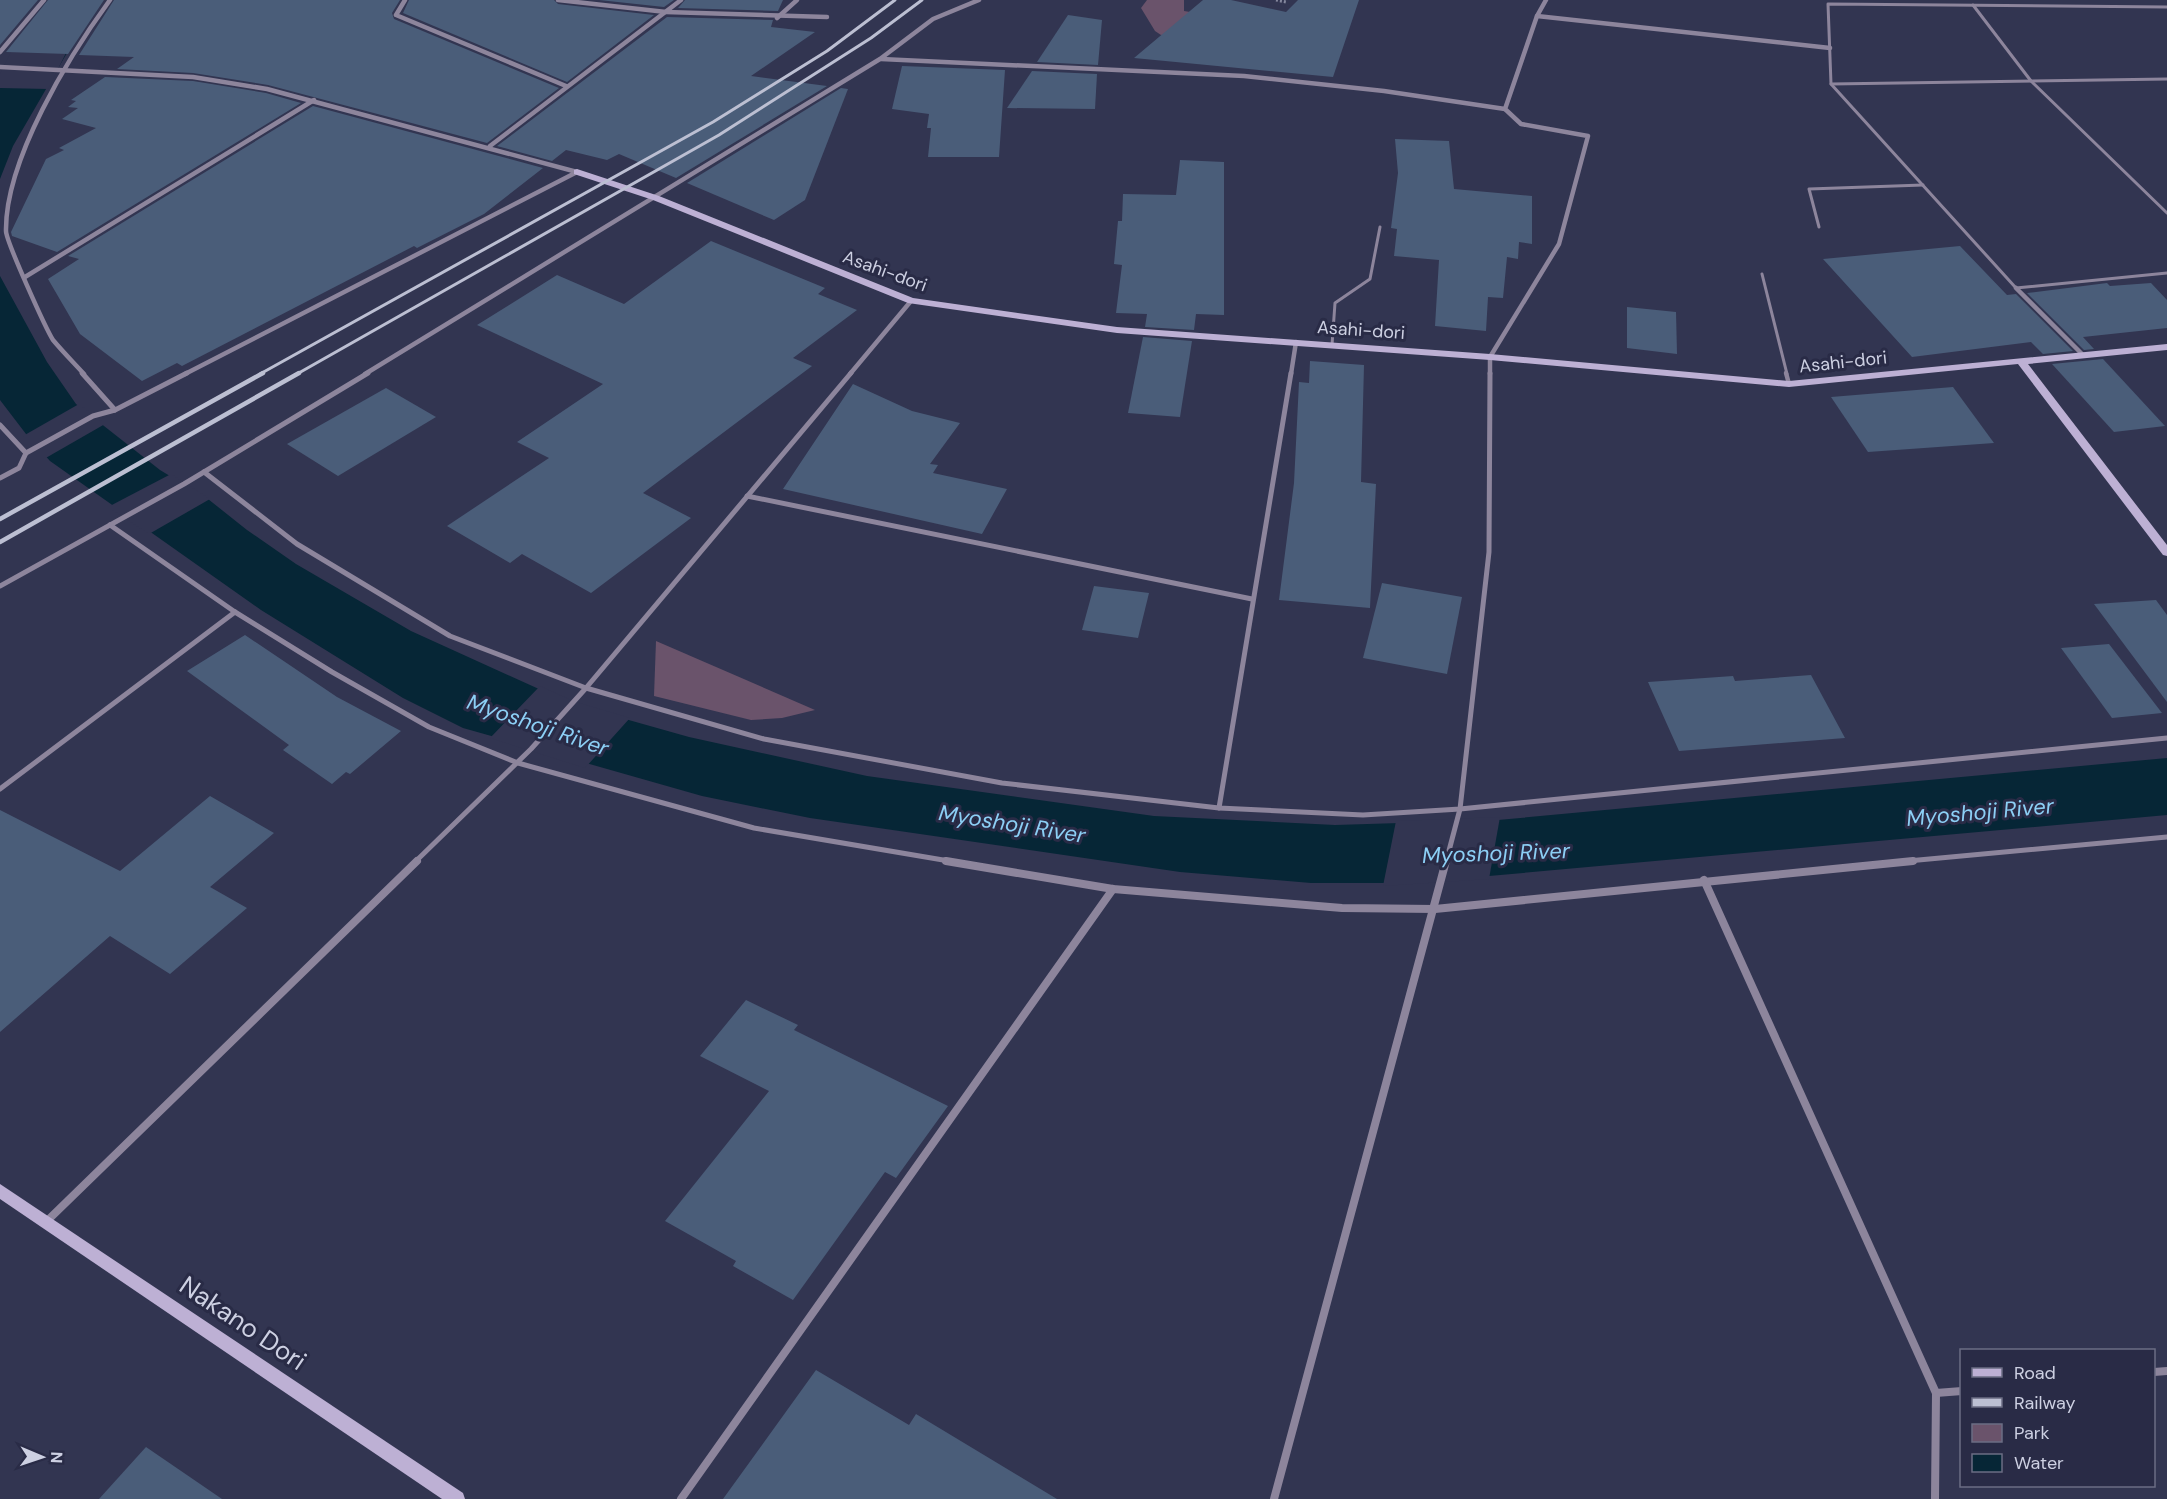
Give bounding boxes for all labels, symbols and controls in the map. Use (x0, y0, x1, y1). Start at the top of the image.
street label: Asahi-dori (839, 245, 931, 297)
street label: Asahi-dori (1316, 315, 1406, 345)
street label: Asahi-dori (1798, 345, 1888, 379)
water label: Myoshoji River (463, 687, 614, 763)
water label: Myoshoji River (1905, 791, 2056, 833)
water label: Myoshoji River (937, 798, 1088, 850)
water label: Myoshoji River (1421, 836, 1571, 870)
street label: Nakano Dori (173, 1268, 313, 1378)
legend (1960, 1349, 2155, 1487)
text: Road (2014, 1361, 2056, 1385)
text: Railway (2014, 1391, 2076, 1415)
text: Park (2014, 1421, 2050, 1445)
north arrow (12, 1427, 72, 1487)
text: N (46, 1451, 67, 1464)
text: Water (2014, 1451, 2064, 1475)

